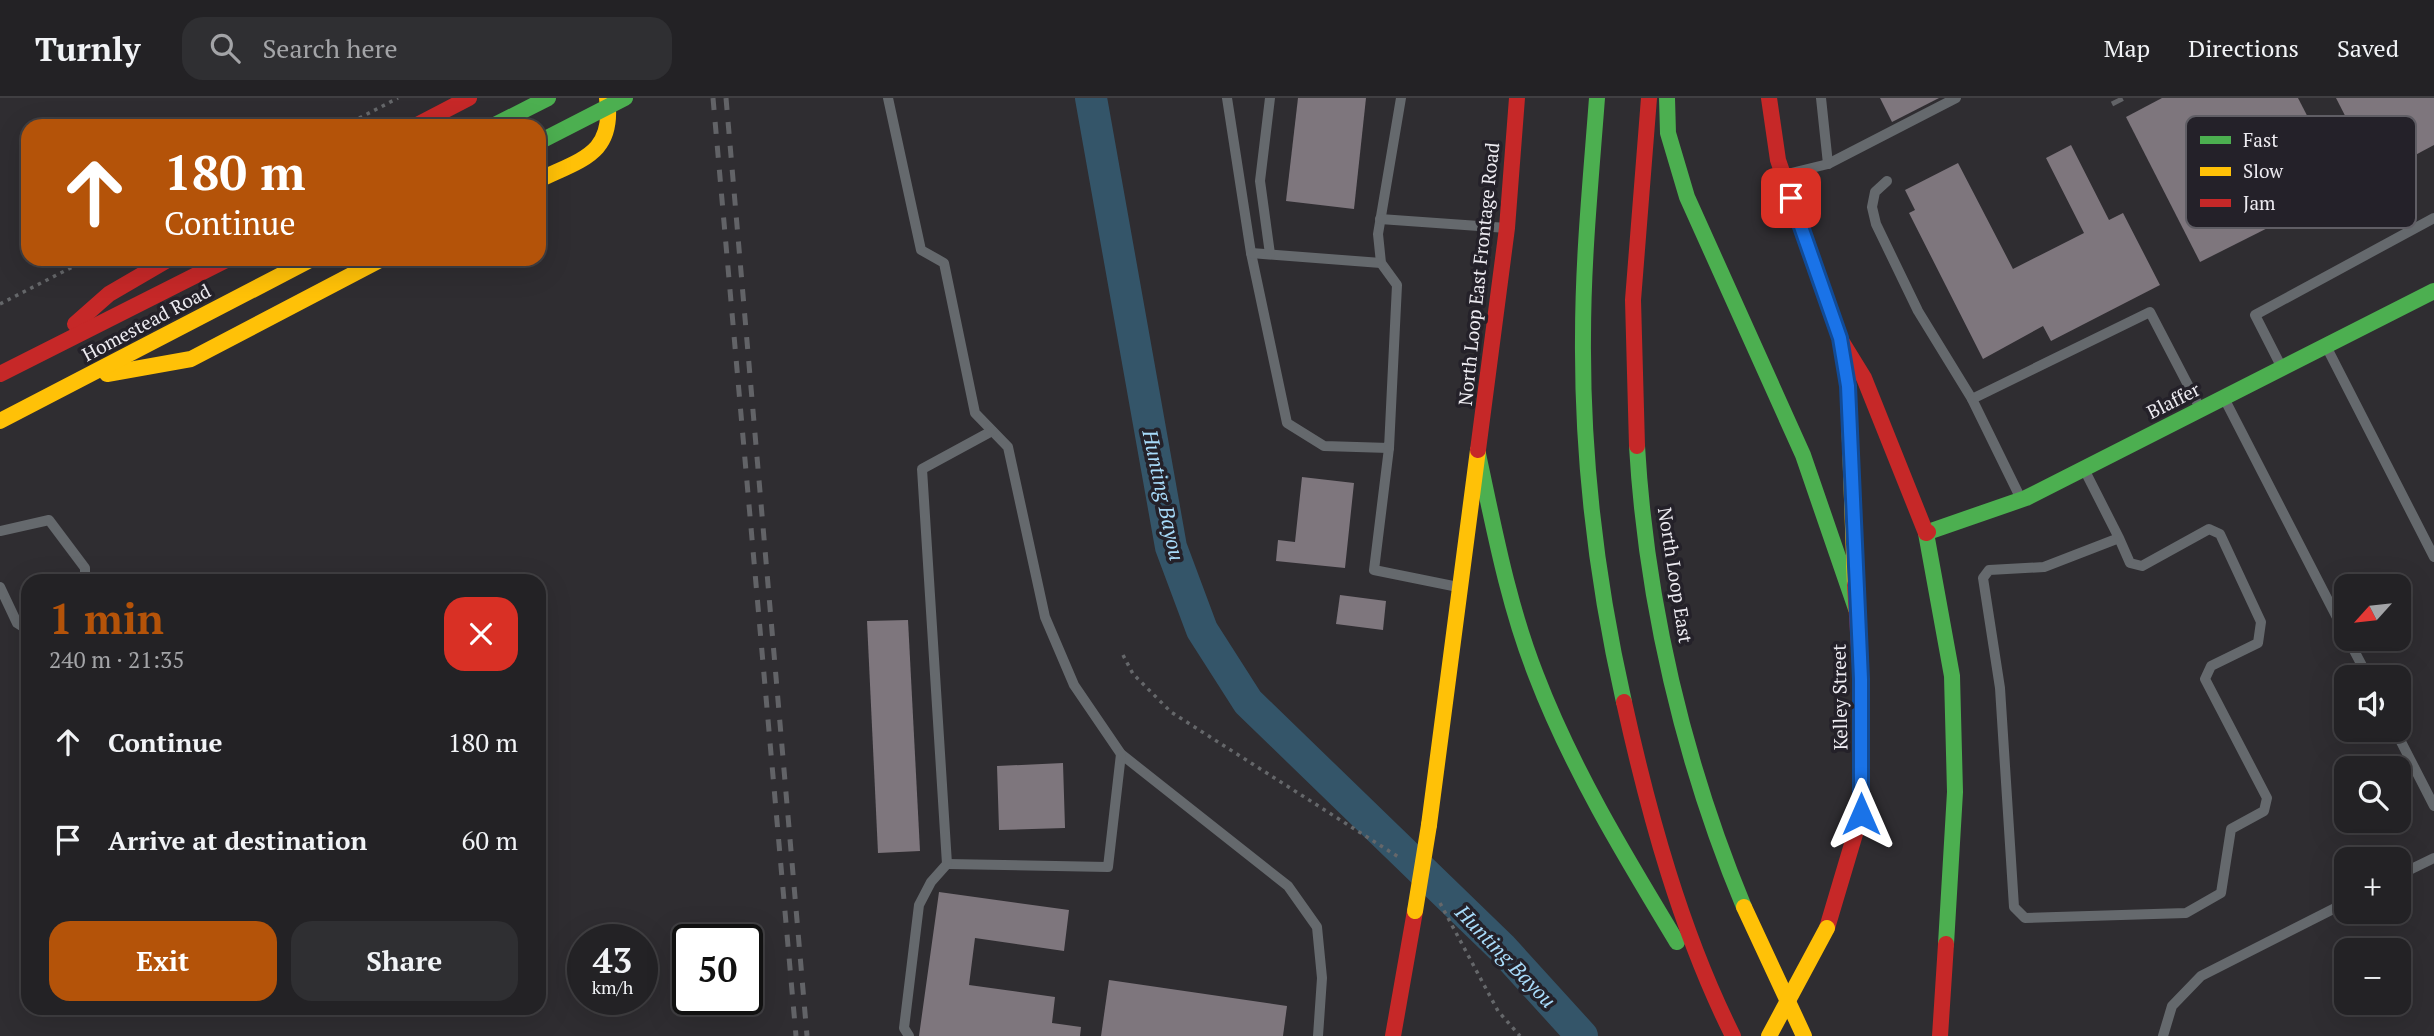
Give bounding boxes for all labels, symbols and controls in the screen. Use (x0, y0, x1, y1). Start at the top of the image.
search box (182, 17, 672, 80)
text: Turnly (35, 27, 140, 70)
icon: search (206, 29, 244, 67)
text: Search here (262, 31, 398, 65)
text: Map (2104, 32, 2150, 64)
text: Directions (2188, 32, 2299, 64)
text: Saved (2337, 32, 2399, 64)
legend (2186, 116, 2416, 228)
text: Fast (2243, 127, 2278, 152)
text: 180 m (164, 139, 306, 204)
street label: North Loop East Frontage Road (1452, 141, 1504, 407)
icon: ahead (49, 147, 140, 238)
text: Slow (2243, 158, 2284, 183)
pin (1761, 168, 1821, 228)
icon: arrive (1772, 179, 1810, 217)
text: Jam (2243, 190, 2276, 215)
text: Continue (164, 202, 296, 244)
street label: Homestead Road (77, 277, 215, 366)
street label: Blaffer (2142, 376, 2204, 424)
water label: Hunting Bayou (1136, 426, 1192, 563)
street label: North Loop East (1653, 505, 1699, 645)
north arrow (2334, 574, 2412, 651)
map controls (2334, 574, 2411, 1015)
text: 1 min (49, 590, 164, 646)
button: close (444, 597, 518, 671)
text: 240 m · 21:35 (49, 644, 184, 675)
street label: Kelley Street (1826, 644, 1852, 750)
button: sound (2334, 665, 2411, 742)
icon: ahead (49, 723, 87, 761)
text: Continue (108, 725, 222, 759)
text: 180 m (448, 725, 518, 759)
button: search (2334, 756, 2411, 833)
position arrow (1824, 777, 1898, 851)
icon: arrive (49, 821, 87, 859)
text: Arrive at destination (108, 823, 367, 857)
text: 60 m (462, 823, 518, 857)
button: + (2334, 847, 2411, 924)
water label: Hunting Bayou (1449, 898, 1562, 1014)
button: Exit (49, 921, 277, 1001)
button: Share (291, 921, 518, 1001)
speed limit sign: 50 (672, 924, 763, 1015)
text: 43 (593, 937, 632, 983)
button: − (2334, 938, 2411, 1015)
text: km/h (592, 975, 633, 999)

